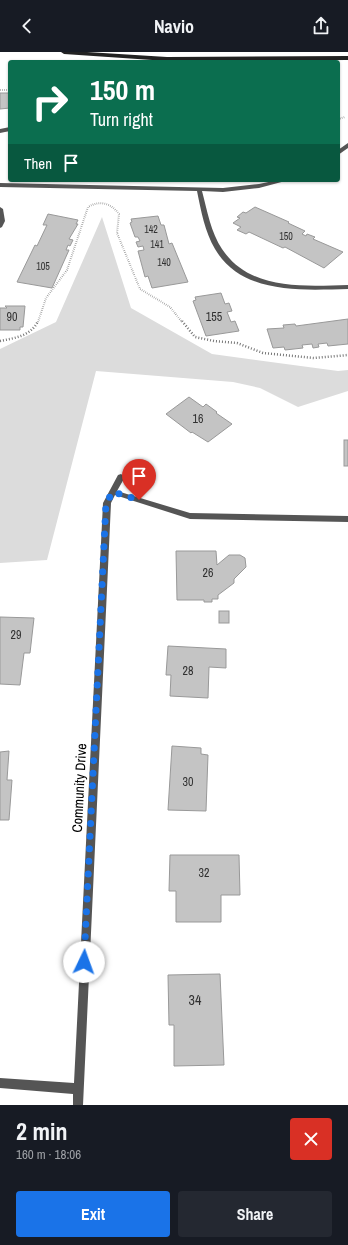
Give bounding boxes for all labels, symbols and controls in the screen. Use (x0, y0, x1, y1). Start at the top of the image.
text: Navio (154, 14, 194, 39)
icon: back (16, 15, 38, 37)
icon: share (310, 15, 332, 37)
text: 150 m (90, 71, 155, 109)
icon: right (24, 76, 76, 128)
text: Turn right (90, 107, 153, 132)
icon: arrive (60, 152, 82, 174)
text: Then (24, 153, 52, 174)
house number: 142 (144, 223, 158, 236)
house number: 150 (279, 230, 293, 243)
house number: 141 (150, 238, 164, 251)
house number: 140 (157, 256, 171, 269)
house number: 105 (36, 260, 50, 273)
house number: 90 (7, 309, 17, 325)
house number: 155 (206, 309, 223, 325)
house number: 16 (193, 411, 203, 427)
pin (122, 459, 156, 500)
icon: arrive (128, 465, 150, 487)
house number: 26 (203, 565, 213, 581)
house number: 29 (11, 627, 21, 643)
house number: 28 (183, 663, 193, 679)
street label: Community Drive (68, 743, 90, 833)
house number: 30 (183, 774, 193, 790)
house number: 32 (199, 865, 209, 881)
position arrow (63, 941, 105, 983)
house number: 34 (189, 991, 202, 1009)
text: 2 min (16, 1115, 67, 1147)
button: close (290, 1118, 332, 1160)
text: 160 m · 18:06 (16, 1146, 81, 1163)
button: Exit (16, 1191, 170, 1237)
button: Share (178, 1191, 332, 1237)

